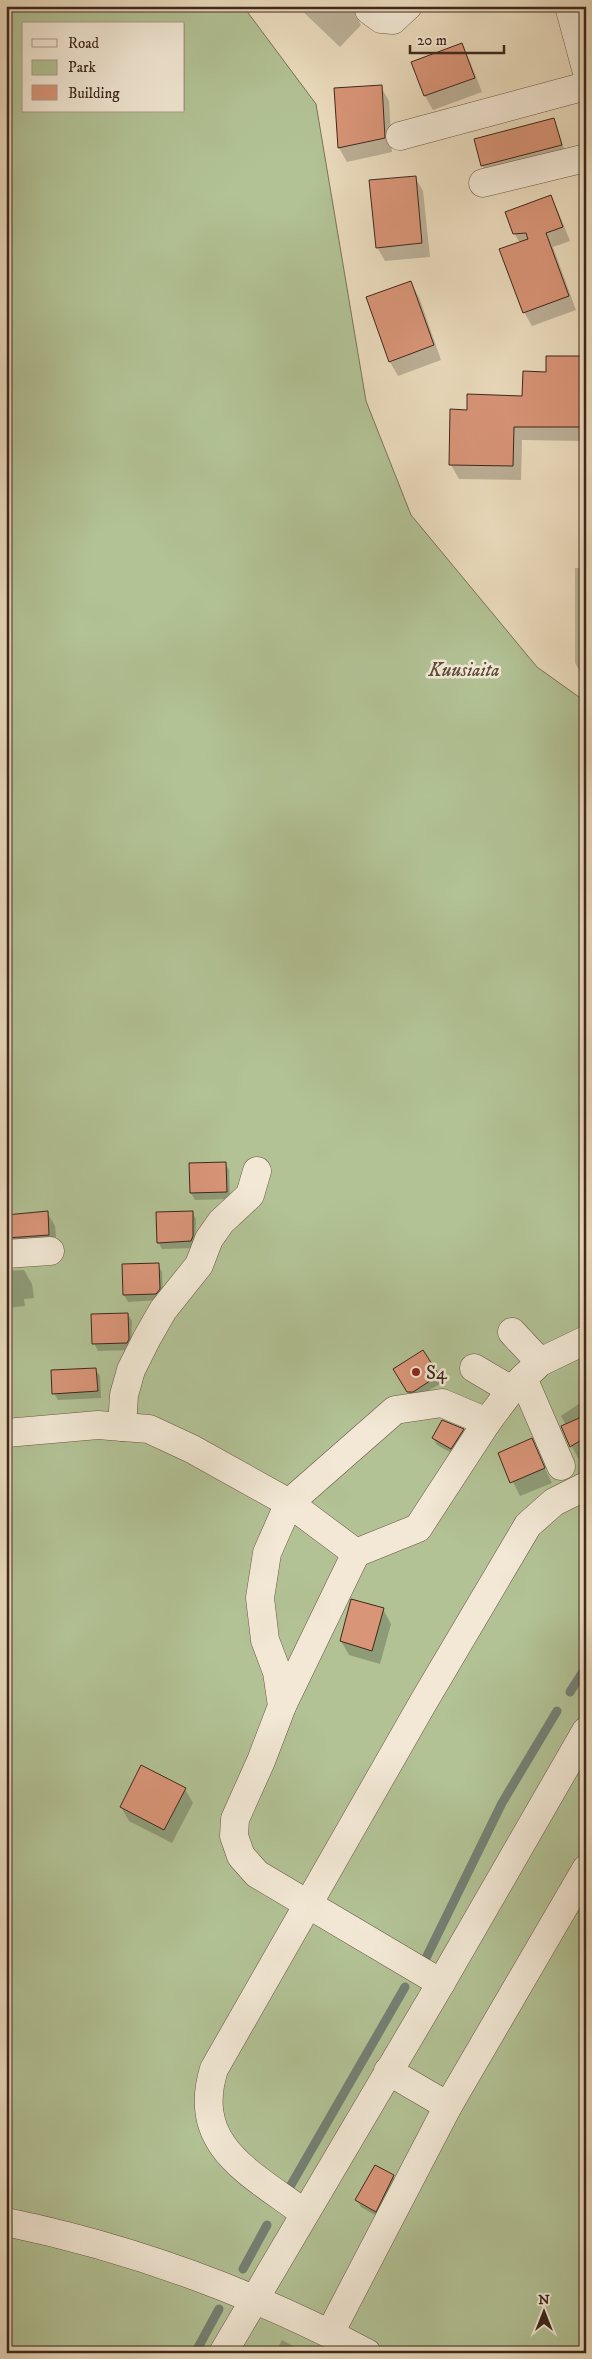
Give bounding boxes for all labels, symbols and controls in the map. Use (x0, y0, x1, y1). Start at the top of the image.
legend (22, 22, 185, 112)
scale bar (410, 22, 503, 54)
text: 20 m (417, 31, 447, 50)
text: Road (68, 34, 100, 53)
text: Park (68, 58, 97, 77)
text: Building (68, 84, 120, 103)
park label: Kuusiaita (428, 659, 499, 682)
place label: S4 (426, 1362, 448, 1385)
marker: S4 (410, 1366, 422, 1378)
north arrow (520, 2286, 570, 2336)
text: N (538, 2291, 550, 2309)

